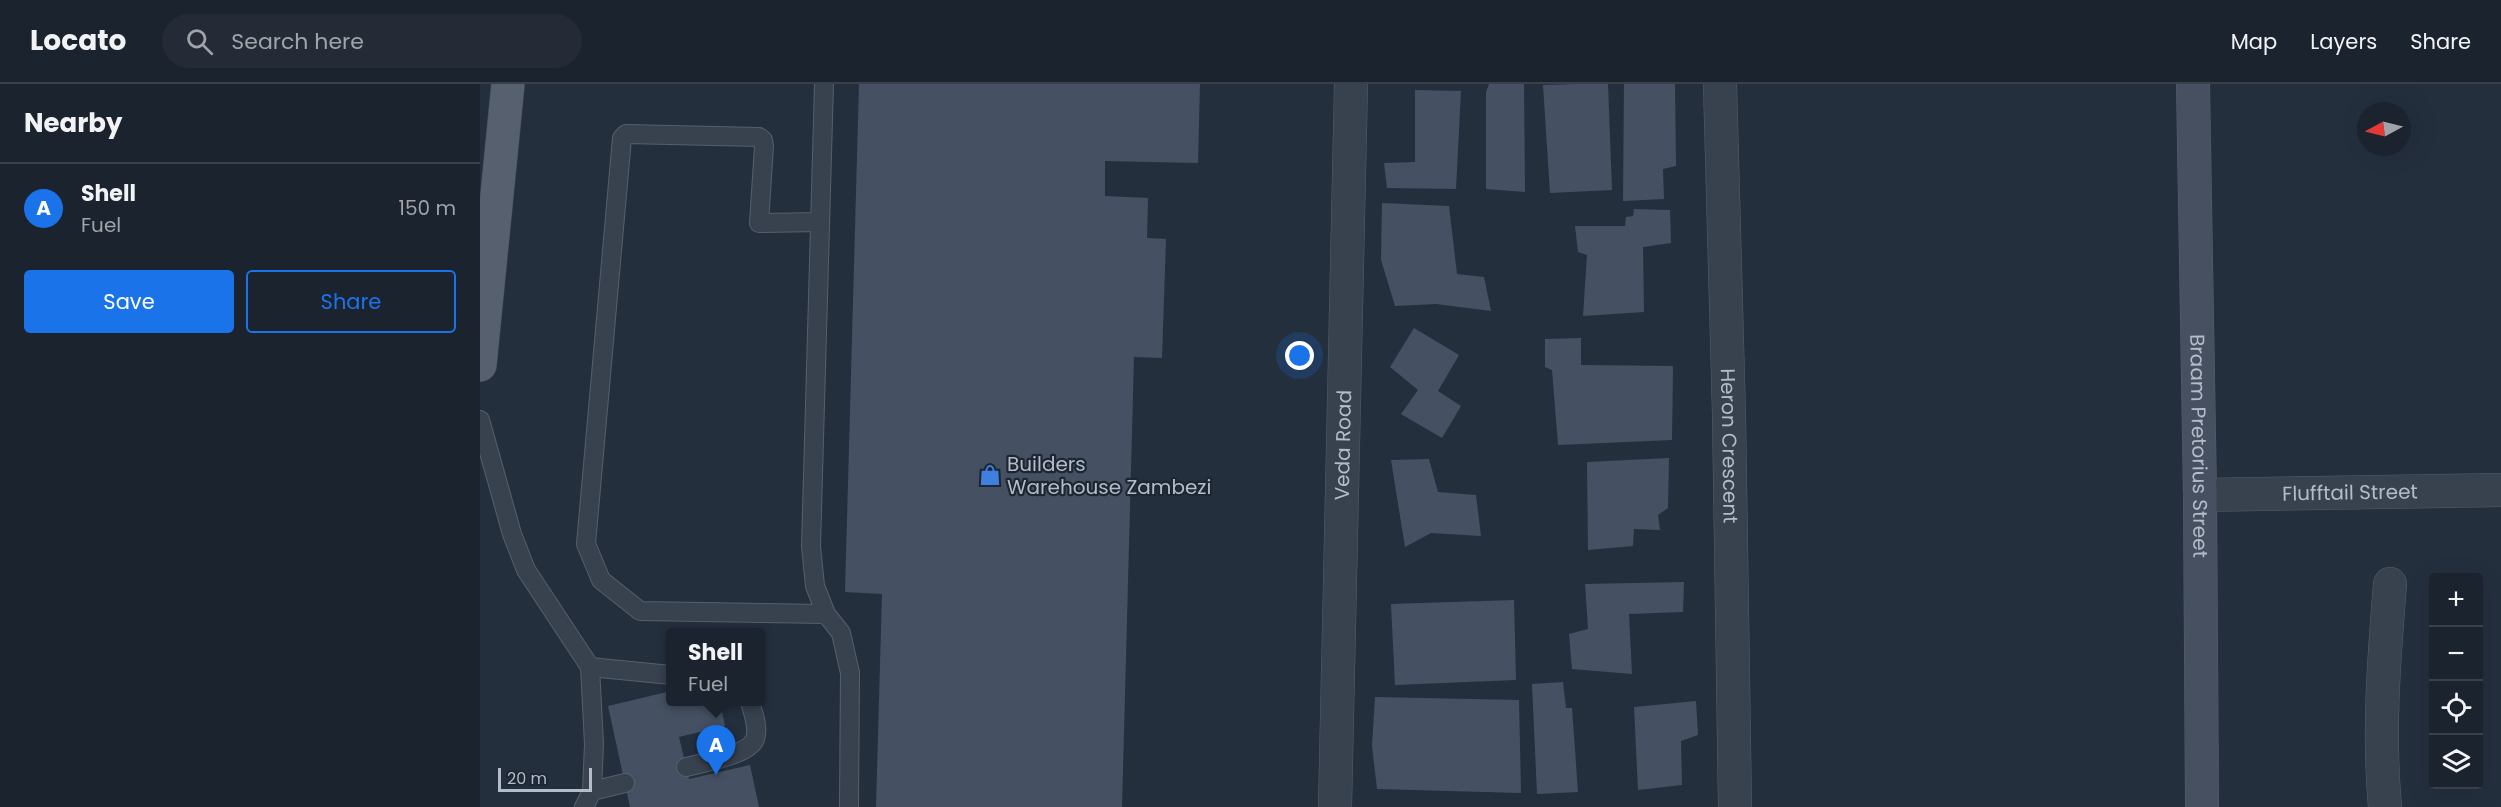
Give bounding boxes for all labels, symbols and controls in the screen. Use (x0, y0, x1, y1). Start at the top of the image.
search box (162, 14, 582, 68)
text: Locato (30, 21, 126, 60)
icon: search (183, 25, 216, 58)
text: Search here (231, 26, 364, 57)
text: Map (2231, 27, 2277, 56)
text: Layers (2310, 27, 2377, 56)
text: Share (2410, 27, 2471, 56)
north arrow (2357, 102, 2411, 156)
text: Nearby (24, 105, 122, 141)
text: Shell (81, 178, 136, 209)
text: A (36, 194, 51, 222)
text: 150 m (399, 194, 456, 222)
text: Fuel (81, 211, 121, 239)
button: Save (24, 270, 234, 333)
button: Share (246, 270, 456, 333)
street label: Braam Pretorius Street (2183, 334, 2214, 558)
your location (1285, 341, 1314, 370)
street label: Heron Crescent (1714, 368, 1745, 524)
street label: Veda Road (1328, 390, 1358, 501)
place label: Builders Warehouse Zambezi (1007, 450, 1211, 501)
shop icon: Builders Warehouse Zambezi (978, 463, 1002, 487)
street label: Flufftail Street (2282, 477, 2418, 508)
map controls (2429, 573, 2483, 789)
button: + (2429, 573, 2483, 627)
button: − (2429, 627, 2483, 681)
popup (666, 628, 765, 706)
text: Shell (688, 637, 743, 668)
text: Fuel (688, 670, 728, 698)
button: locate (2429, 681, 2483, 735)
pin: A (696, 726, 736, 775)
button: layers (2429, 735, 2483, 789)
scale bar (498, 765, 592, 792)
text: 20 m (507, 767, 547, 790)

